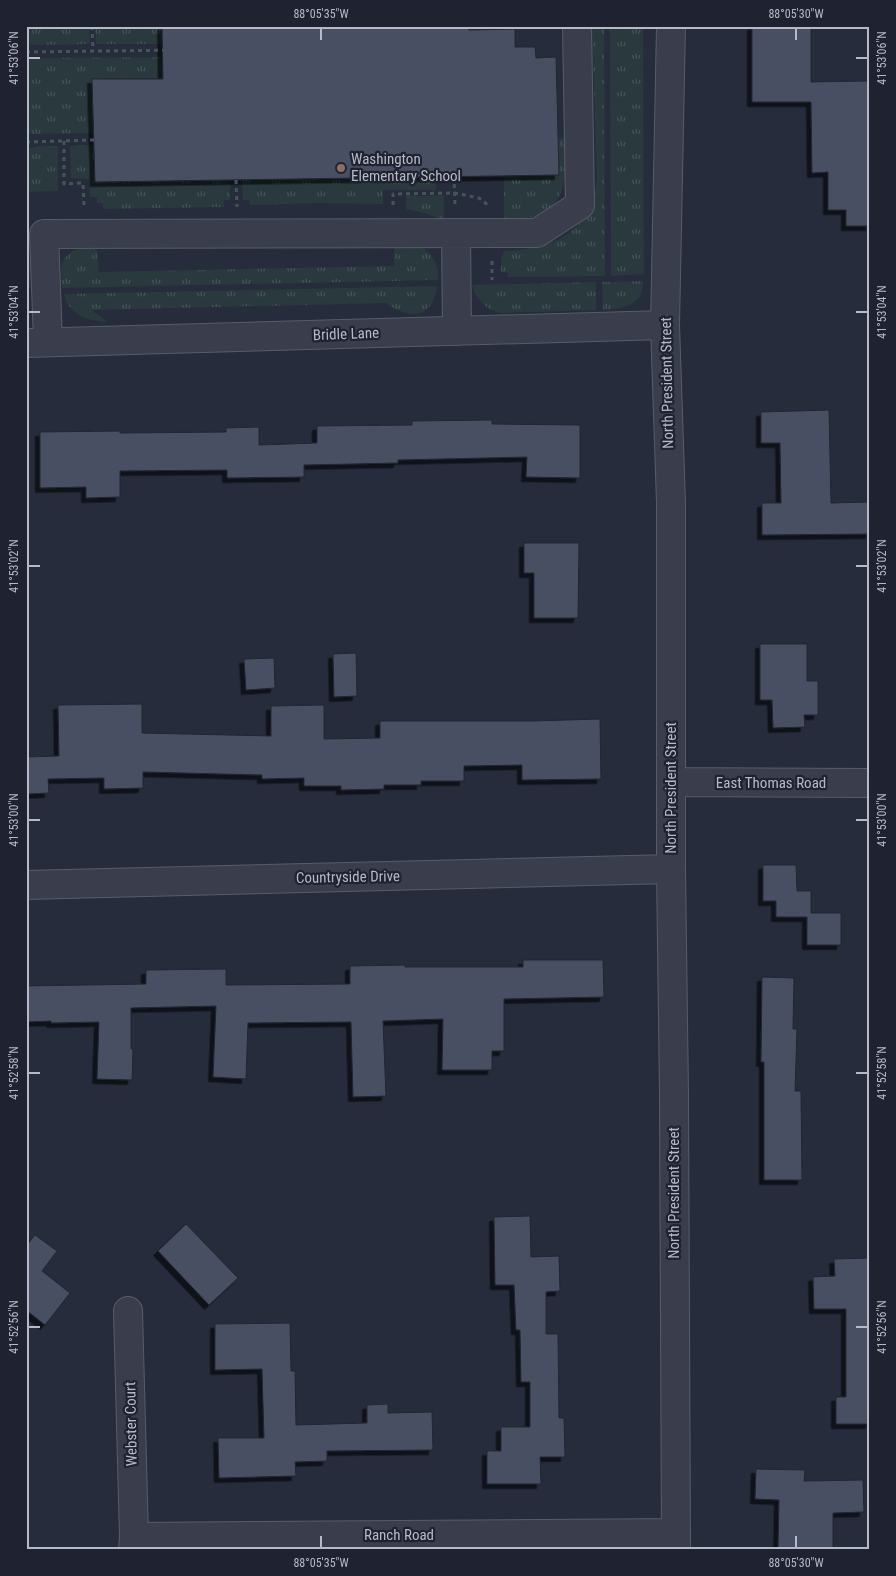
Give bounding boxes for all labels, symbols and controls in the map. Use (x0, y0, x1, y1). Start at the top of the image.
text: 88°05'35"W (293, 7, 349, 21)
text: 88°05'30"W (768, 7, 824, 21)
text: 41°53'06"N (7, 31, 21, 85)
text: 41°53'06"N (875, 31, 889, 85)
place label: Washington Elementary School (351, 150, 461, 185)
marker: Washington Elementary School (335, 162, 347, 174)
text: 41°53'04"N (7, 285, 21, 339)
text: 41°53'04"N (875, 285, 889, 339)
street label: North President Street (657, 317, 677, 449)
street label: Bridle Lane (313, 324, 379, 344)
text: 41°53'02"N (7, 539, 21, 593)
text: 41°53'02"N (875, 539, 889, 593)
street label: North President Street (662, 722, 680, 854)
street label: East Thomas Road (716, 774, 826, 792)
text: 41°53'00"N (7, 793, 21, 847)
text: 41°53'00"N (875, 793, 889, 847)
street label: Countryside Drive (296, 867, 400, 887)
text: 41°52'58"N (7, 1046, 21, 1100)
text: 41°52'58"N (875, 1046, 889, 1100)
street label: North President Street (665, 1127, 683, 1259)
text: 41°52'56"N (7, 1300, 21, 1354)
text: 41°52'56"N (875, 1300, 889, 1354)
street label: Webster Court (121, 1382, 141, 1466)
street label: Ranch Road (364, 1526, 434, 1544)
text: 88°05'35"W (293, 1556, 349, 1570)
text: 88°05'30"W (768, 1556, 824, 1570)

